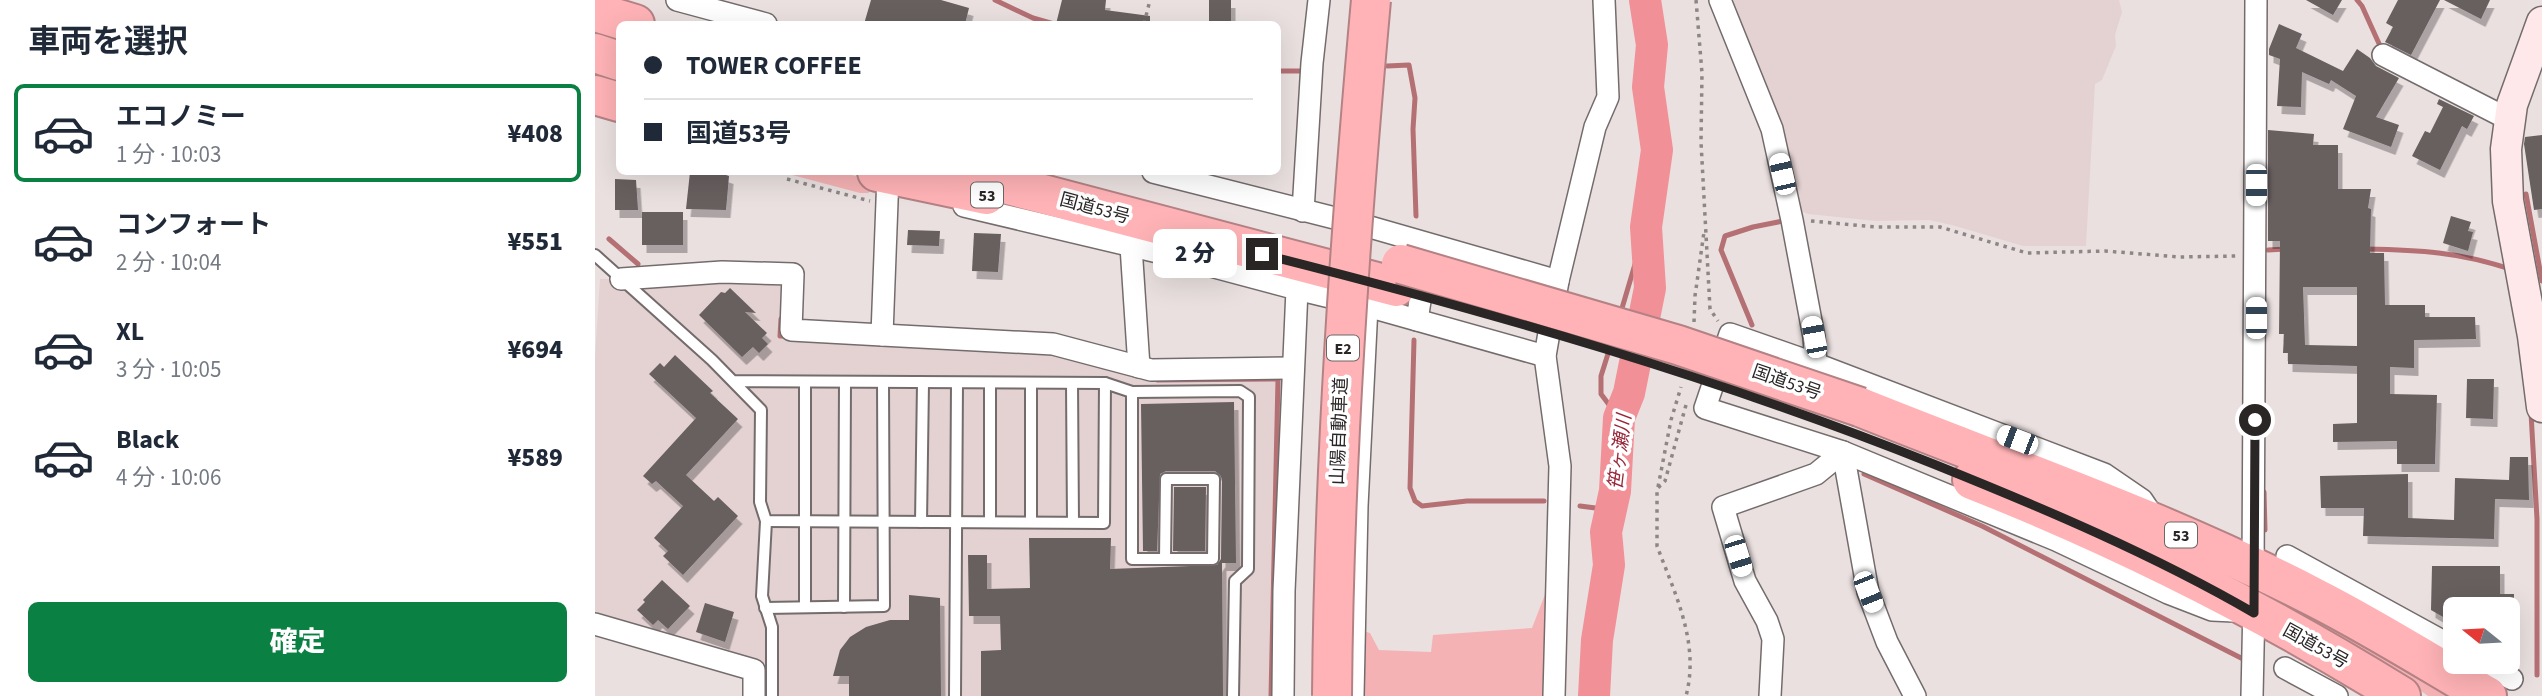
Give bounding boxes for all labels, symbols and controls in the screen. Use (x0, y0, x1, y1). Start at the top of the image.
text: 車両を選択 (28, 19, 188, 65)
text: TOWER COFFEE (686, 47, 862, 84)
text: エコノミー (116, 98, 246, 135)
icon: car (32, 102, 95, 165)
text: ¥408 (507, 115, 563, 152)
text: 国道53号 (686, 115, 791, 152)
text: 1 分 · 10:03 (116, 138, 221, 171)
car (1768, 151, 1797, 197)
car (2246, 164, 2267, 206)
road number: 53 (971, 182, 1003, 208)
street label: 国道53号 (1057, 187, 1133, 230)
text: コンフォート (116, 206, 271, 243)
icon: car (32, 210, 95, 273)
text: ¥551 (507, 223, 563, 260)
callout: 2 分 (1153, 230, 1237, 278)
text: 2 分 (1175, 237, 1215, 270)
route end (1246, 238, 1278, 270)
text: 2 分 · 10:04 (116, 246, 221, 279)
car (2246, 297, 2267, 339)
text: XL (116, 313, 144, 350)
car (1800, 314, 1829, 360)
icon: car (32, 318, 95, 381)
text: ¥694 (507, 331, 563, 368)
road number: E2 (1327, 336, 1359, 360)
text: 3 分 · 10:05 (116, 353, 221, 386)
street label: 国道53号 (1749, 359, 1825, 406)
street label: 山陽自動車道 (1325, 377, 1354, 485)
route start (2239, 404, 2271, 436)
water label: 笹ヶ瀬川 (1602, 411, 1639, 492)
text: Black (116, 421, 179, 458)
car (1994, 423, 2041, 457)
icon: car (32, 426, 95, 489)
text: ¥589 (507, 439, 563, 476)
text: 4 分 · 10:06 (116, 461, 221, 494)
road number: 53 (2165, 522, 2197, 548)
car (1722, 533, 1755, 579)
car (1851, 569, 1886, 615)
north arrow (2443, 597, 2520, 674)
map controls (2443, 597, 2520, 674)
button: 確定 (28, 602, 567, 682)
street label: 国道53号 (2278, 618, 2353, 675)

